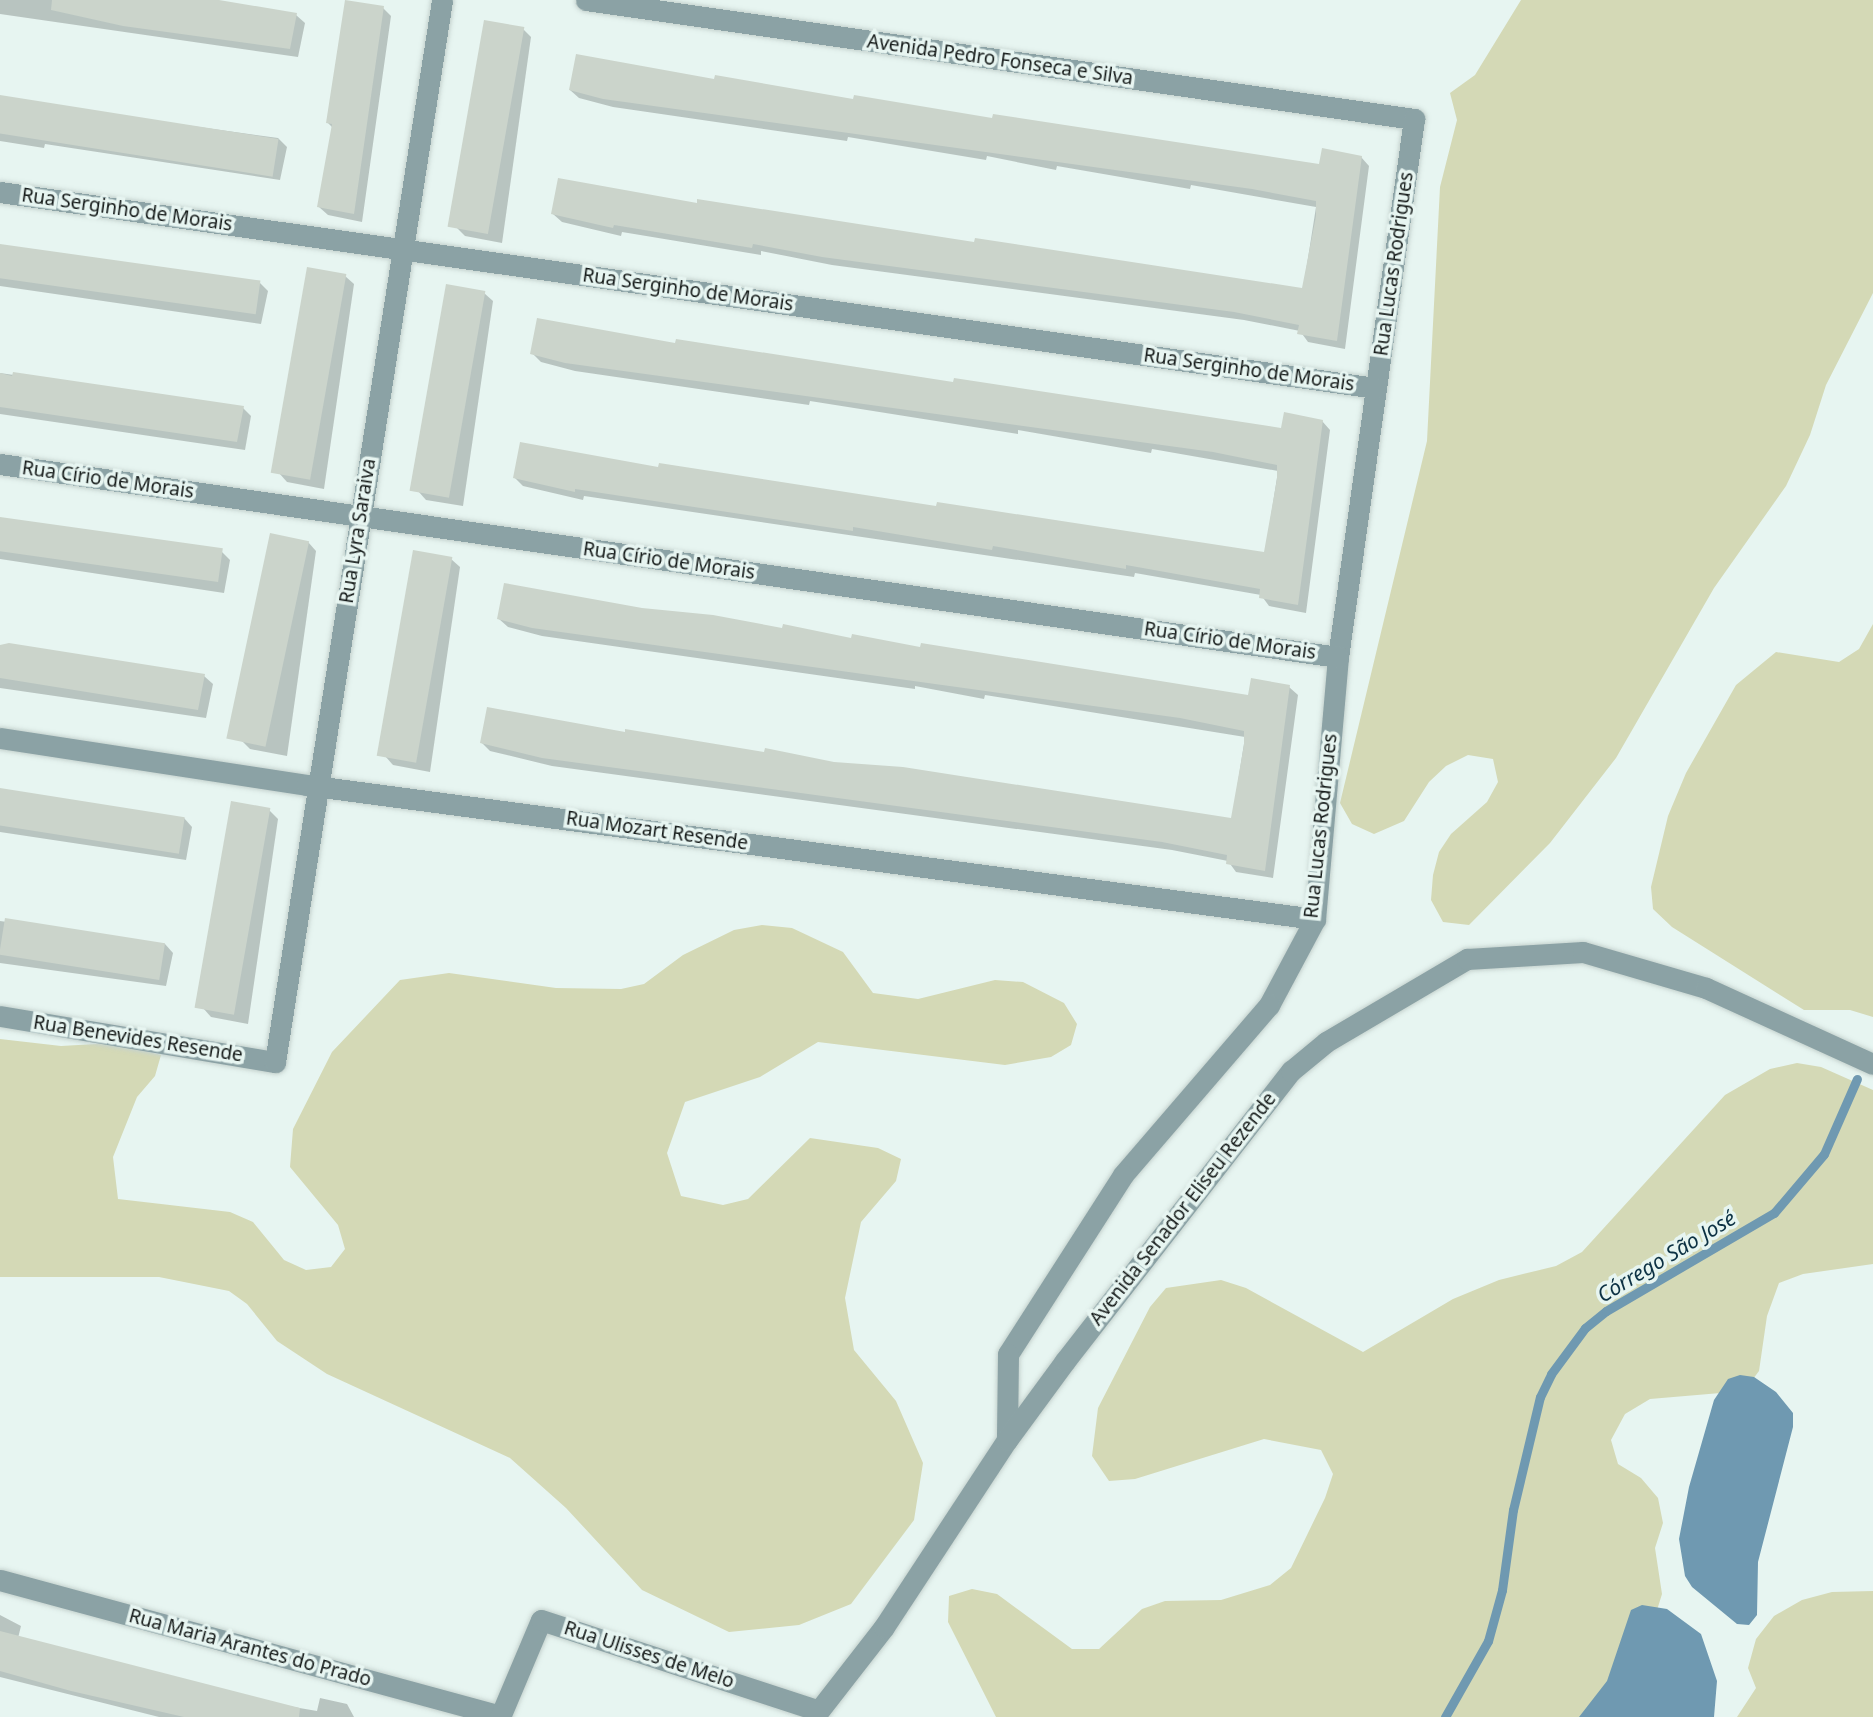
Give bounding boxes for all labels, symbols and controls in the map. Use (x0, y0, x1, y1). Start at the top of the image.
street label: Avenida Pedro Fonseca e Silva (866, 30, 1134, 90)
street label: Rua Lucas Rodrigues (1370, 170, 1418, 358)
street label: Rua Serginho de Morais (20, 184, 234, 236)
street label: Rua Serginho de Morais (581, 264, 795, 316)
street label: Rua Serginho de Morais (1142, 344, 1356, 396)
street label: Rua Círio de Morais (21, 457, 195, 503)
street label: Rua Lyra Saraiva (335, 457, 381, 605)
street label: Rua Círio de Morais (582, 538, 756, 584)
street label: Rua Círio de Morais (1143, 618, 1317, 664)
street label: Rua Lucas Rodrigues (1300, 732, 1342, 920)
street label: Rua Mozart Resende (565, 807, 749, 855)
street label: Rua Benevides Resende (32, 1011, 244, 1067)
street label: Avenida Senador Eliseu Rezende (1085, 1088, 1281, 1330)
water label: Córrego São José (1592, 1205, 1740, 1307)
street label: Rua Maria Arantes do Prado (126, 1605, 374, 1691)
street label: Rua Ulisses de Melo (561, 1617, 737, 1693)

